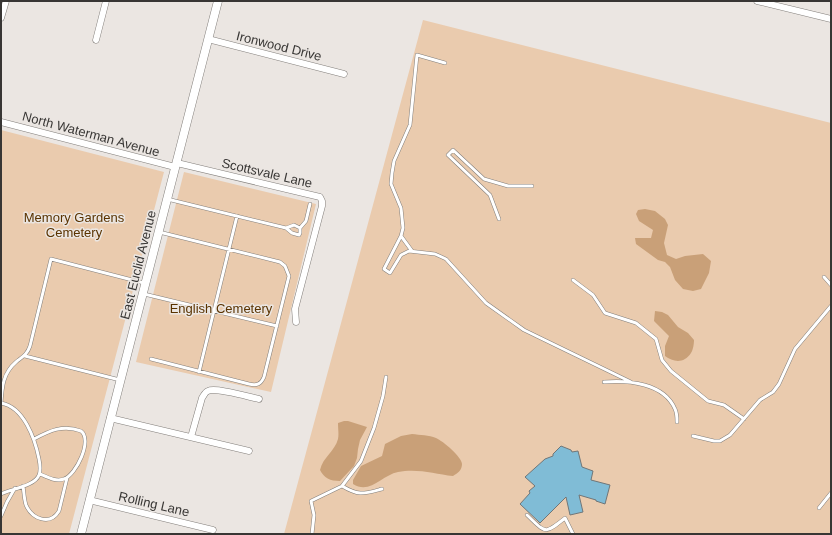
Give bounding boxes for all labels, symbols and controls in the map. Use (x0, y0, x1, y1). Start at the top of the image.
street label: Ironwood Drive (235, 28, 323, 64)
street label: North Waterman Avenue (21, 108, 161, 160)
street label: Scottsvale Lane (220, 155, 314, 191)
street label: East Euclid Avenue (117, 209, 159, 321)
park label: Memory Gardens Cemetery (24, 210, 125, 240)
park label: English Cemetery (170, 301, 273, 316)
street label: Rolling Lane (117, 489, 191, 519)

